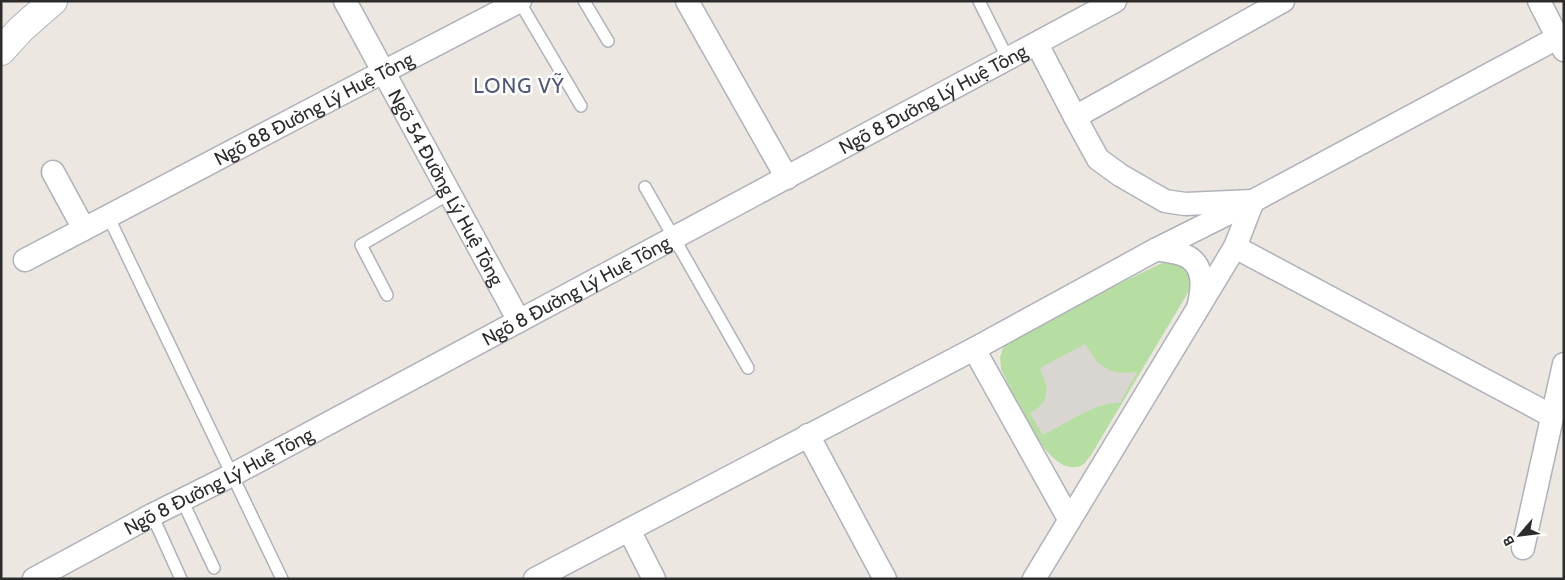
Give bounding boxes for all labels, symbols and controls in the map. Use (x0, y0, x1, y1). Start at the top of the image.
street label: Ngõ 8 Đường Lý Huệ Tông (835, 39, 1031, 159)
street label: Ngõ 88 Đường Lý Huệ Tông (210, 47, 418, 170)
district label: LONG VỸ (473, 72, 565, 98)
street label: Ngõ 54 Đường Lý Huệ Tông (384, 85, 509, 290)
street label: Ngõ 8 Đường Lý Huệ Tông (478, 230, 674, 350)
street label: Ngõ 8 Đường Lý Huệ Tông (120, 422, 318, 540)
north arrow (1495, 510, 1545, 560)
text: B (1498, 533, 1519, 549)

